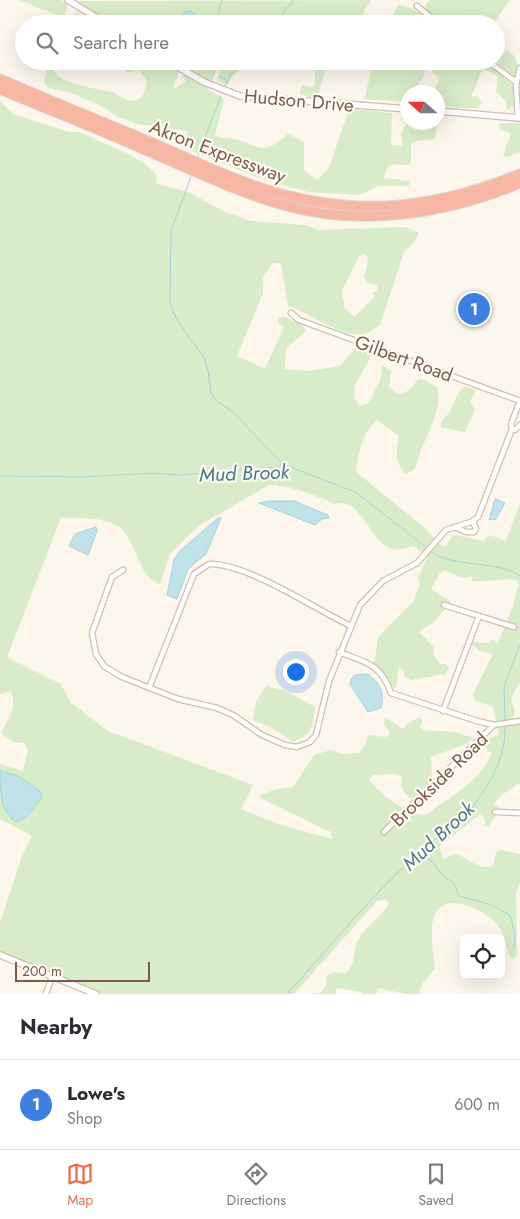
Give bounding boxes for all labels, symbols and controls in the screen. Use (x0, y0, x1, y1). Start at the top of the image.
search box (15, 15, 505, 70)
icon: search (33, 29, 61, 57)
text: Search here (73, 29, 169, 56)
street label: Hudson Drive (243, 82, 355, 119)
north arrow (400, 85, 445, 130)
street label: Akron Expressway (146, 113, 290, 190)
pin: 1 (458, 290, 490, 328)
street label: Gilbert Road (351, 328, 457, 389)
water label: Mud Brook (199, 457, 291, 490)
your location (283, 659, 309, 685)
street label: Brookside Road (385, 726, 494, 833)
water label: Mud Brook (396, 794, 482, 878)
map controls (460, 934, 505, 979)
button: locate (460, 934, 505, 979)
scale bar (15, 959, 150, 982)
text: 200 m (22, 961, 62, 981)
text: Nearby (20, 1012, 92, 1042)
text: Lowe's (67, 1080, 125, 1107)
text: 1 (32, 1093, 40, 1116)
text: 600 m (454, 1093, 500, 1116)
text: Shop (67, 1107, 102, 1130)
tab: Map (66, 1160, 94, 1210)
tab: Directions (227, 1160, 286, 1210)
tab: Saved (418, 1160, 454, 1210)

